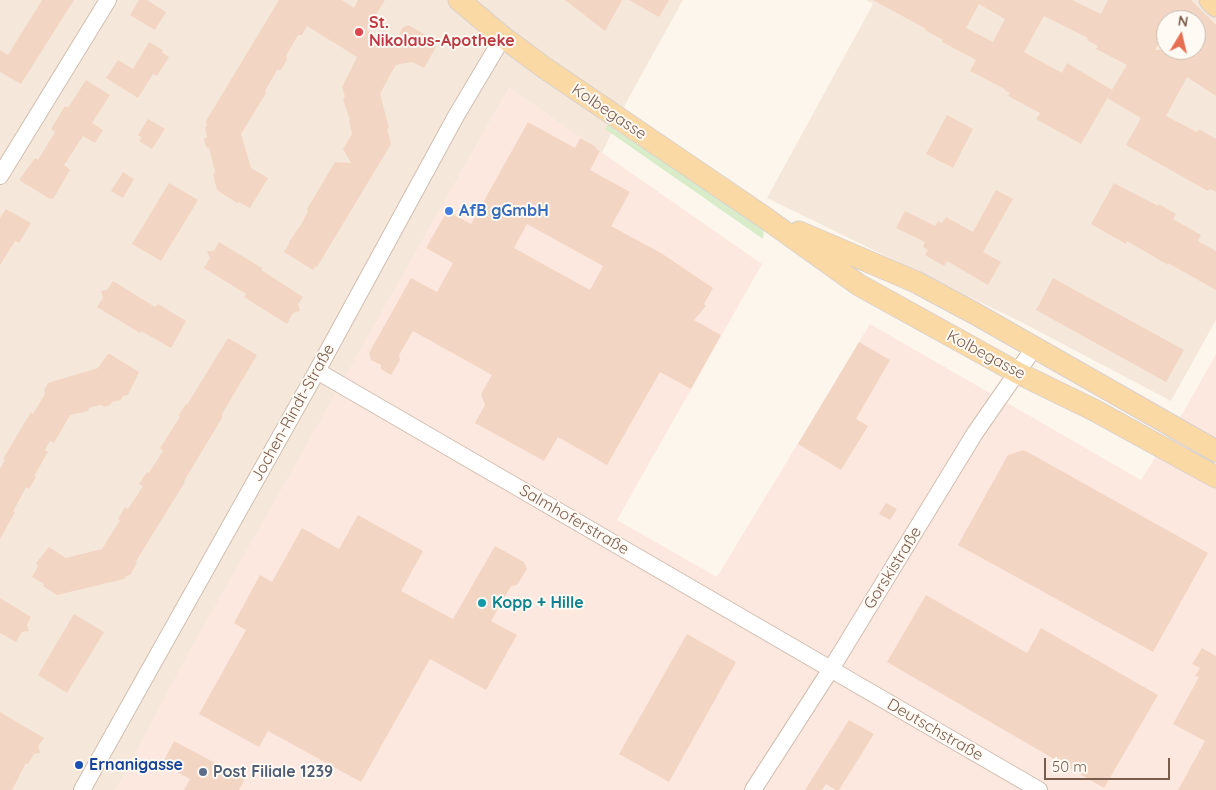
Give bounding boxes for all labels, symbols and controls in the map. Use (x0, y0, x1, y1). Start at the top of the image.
north arrow (1156, 10, 1206, 60)
text: N (1177, 11, 1190, 31)
place label: St. Nikolaus-Apotheke (369, 13, 515, 51)
marker: St. Nikolaus-Apotheke (353, 26, 365, 38)
street label: Kolbegasse (568, 80, 650, 144)
place label: AfB gGmbH (459, 201, 549, 221)
marker: AfB gGmbH (443, 205, 455, 217)
street label: Kolbegasse (943, 326, 1029, 384)
street label: Jochen-Rindt-Straße (247, 341, 339, 485)
street label: Salmhoferstraße (516, 481, 632, 559)
street label: Gorskistraße (860, 523, 926, 613)
place label: Kopp + Hille (492, 593, 584, 613)
marker: Kopp + Hille (476, 597, 488, 609)
street label: Deutschstraße (884, 695, 986, 765)
scale bar (1046, 748, 1172, 780)
place label: Ernanigasse (89, 755, 183, 775)
text: 50 m (1052, 757, 1087, 776)
marker: Ernanigasse (73, 759, 85, 771)
place label: Post Filiale 1239 (213, 762, 333, 782)
marker: Post Filiale 1239 (197, 766, 209, 778)

